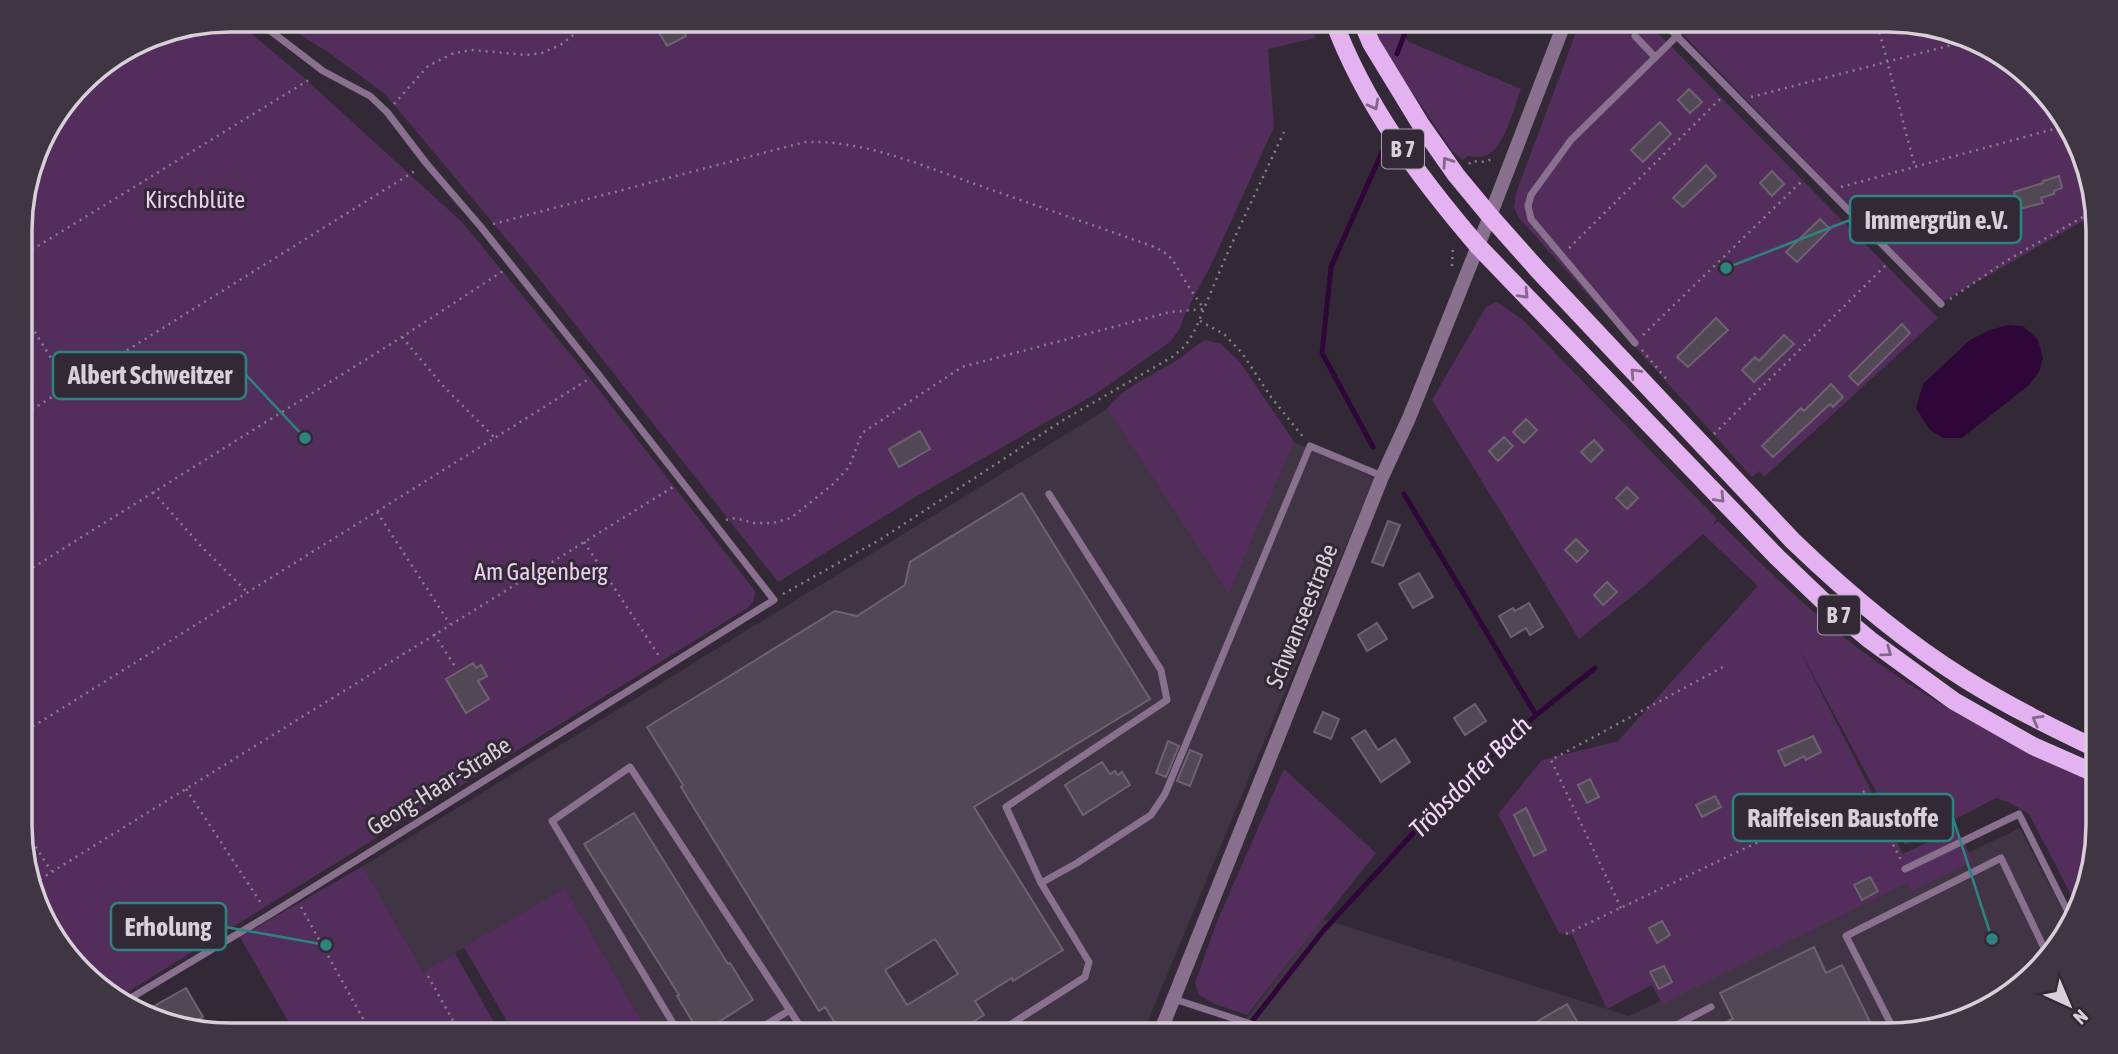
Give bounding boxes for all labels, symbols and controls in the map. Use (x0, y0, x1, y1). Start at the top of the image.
one-way arrow (1366, 97, 1379, 110)
road number: B 7 (1382, 130, 1424, 168)
one-way arrow (1443, 157, 1455, 170)
park label: Kirschblüte (145, 186, 245, 213)
callout: Immergrün e.V. (1850, 196, 2021, 243)
text: Immergrün e.V. (1864, 205, 2008, 235)
one-way arrow (1516, 286, 1529, 299)
callout: Albert Schweitzer (53, 352, 246, 399)
text: Albert Schweitzer (67, 360, 234, 390)
one-way arrow (1630, 368, 1643, 381)
one-way arrow (1712, 490, 1725, 503)
street label: Schwanseestraße (1260, 540, 1343, 692)
park label: Am Galgenberg (474, 558, 608, 585)
road number: B 7 (1818, 596, 1860, 635)
one-way arrow (1879, 644, 1892, 657)
water label: Tröbsdorfer Bach (1403, 710, 1537, 844)
one-way arrow (2032, 715, 2045, 728)
street label: Georg-Haar-Straße (362, 731, 515, 840)
callout: Raiffeisen Baustoffe (1733, 794, 1953, 841)
text: Raiffeisen Baustoffe (1747, 803, 1939, 833)
callout: Erholung (111, 903, 226, 950)
text: Erholung (125, 912, 212, 942)
north arrow (2034, 970, 2104, 1040)
text: N (2069, 1005, 2092, 1029)

